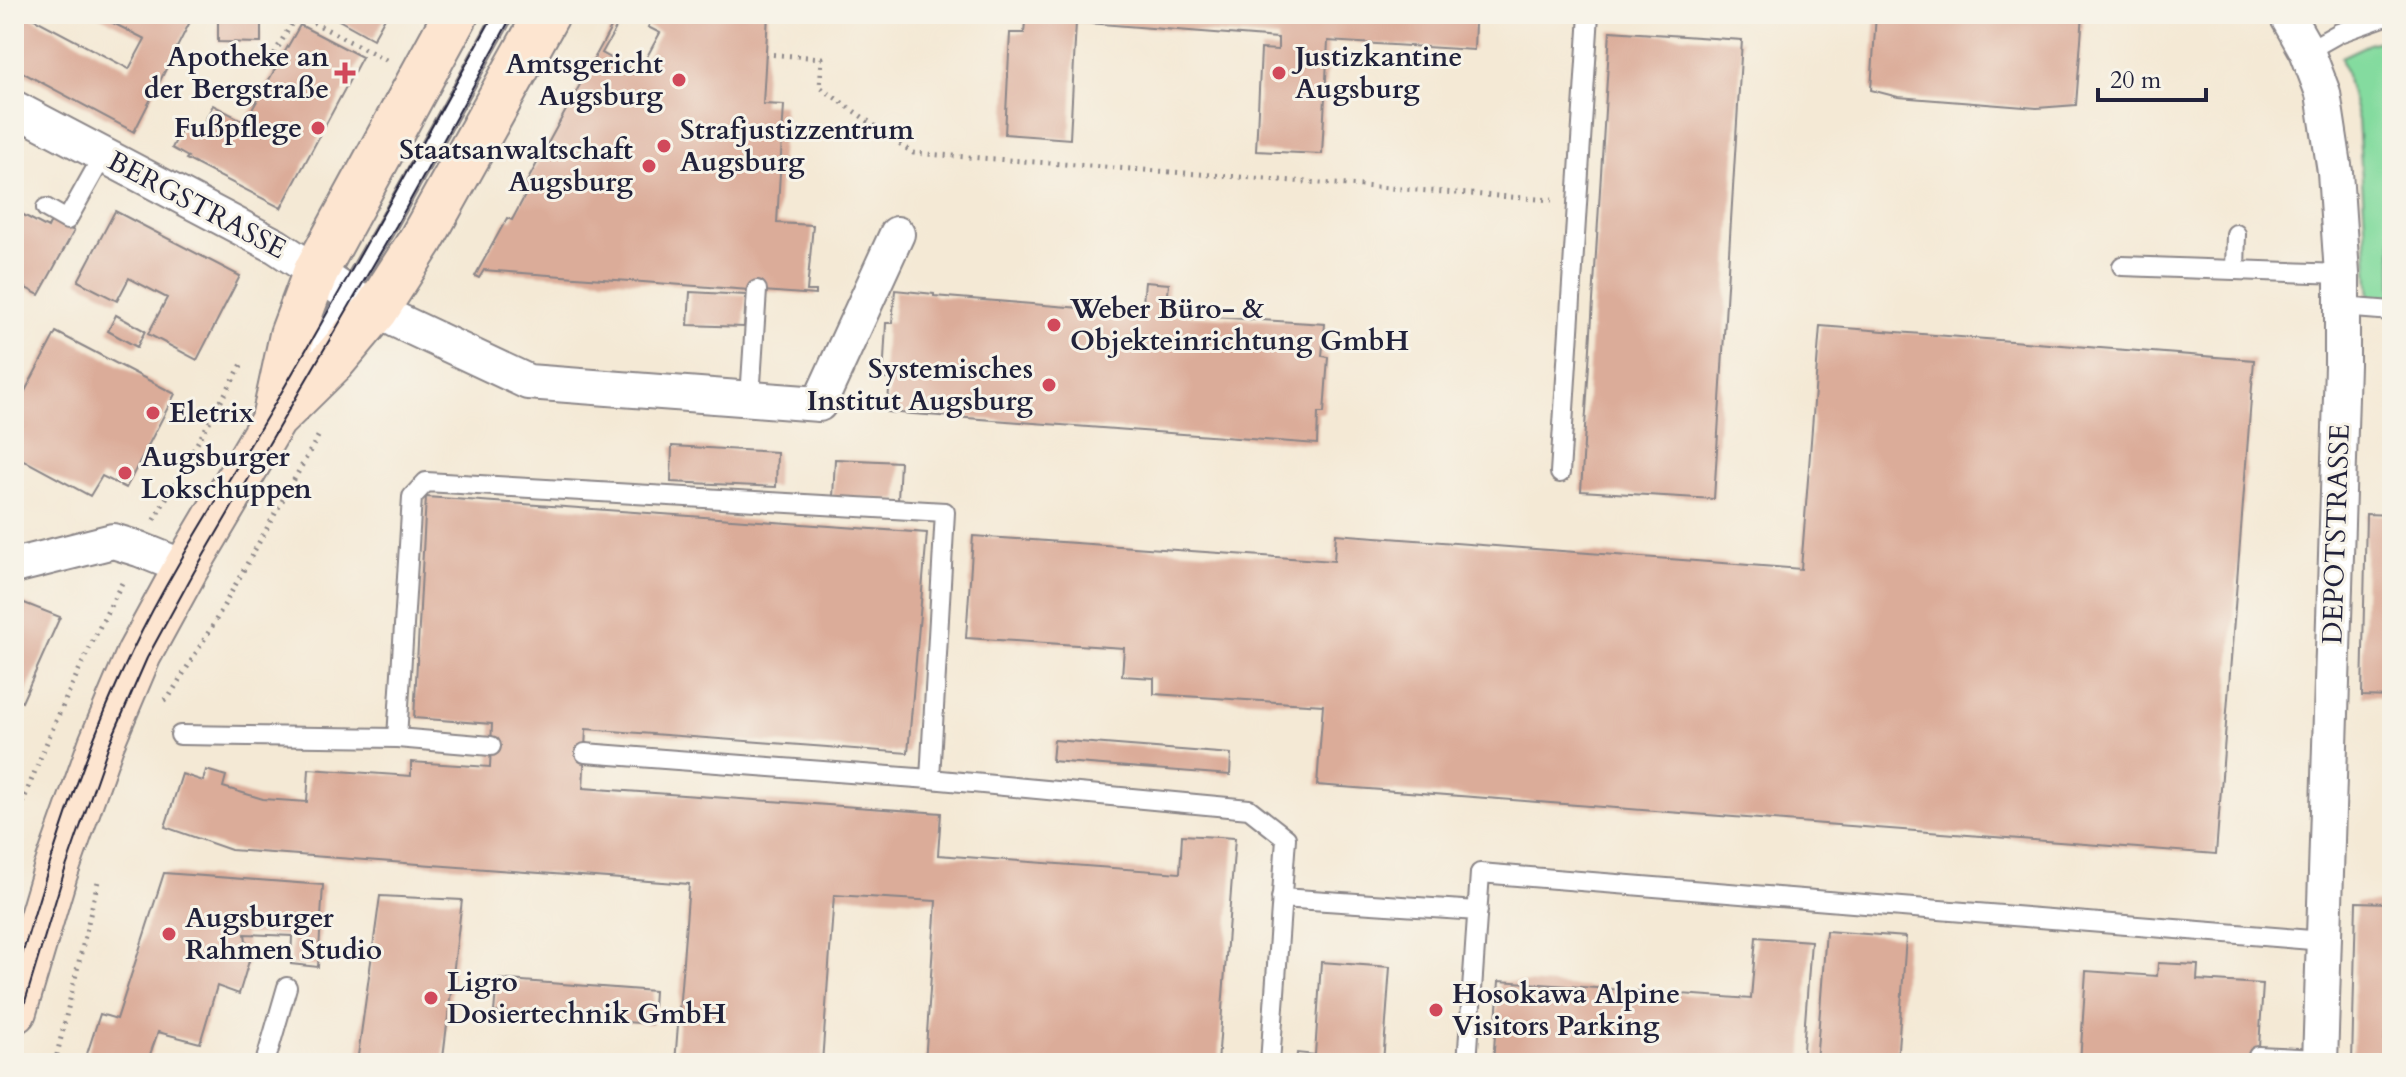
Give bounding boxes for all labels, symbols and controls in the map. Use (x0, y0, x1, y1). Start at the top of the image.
place label: Apotheke an der Bergstraße (144, 38, 329, 108)
place label: Justizkantine Augsburg (1291, 38, 1462, 108)
place label: Amtsgericht Augsburg (505, 45, 663, 115)
scale bar (2098, 52, 2206, 102)
marker: Apotheke an der Bergstraße (336, 64, 354, 82)
marker: Justizkantine Augsburg (1270, 64, 1288, 82)
text: 20 m (2110, 64, 2162, 97)
marker: Amtsgericht Augsburg (670, 71, 688, 89)
place label: Fußpflege (174, 109, 302, 147)
place label: Strafjustizzentrum Augsburg (680, 111, 914, 181)
marker: Fußpflege (309, 119, 327, 137)
place label: Staatsanwaltschaft Augsburg (399, 131, 633, 201)
marker: Strafjustizzentrum Augsburg (655, 137, 673, 155)
street label: BERGSTRASSE (101, 142, 293, 268)
marker: Staatsanwaltschaft Augsburg (640, 157, 658, 175)
place label: Weber Büro- & Objekteinrichtung GmbH (1069, 290, 1409, 360)
marker: Weber Büro- & Objekteinrichtung GmbH (1045, 316, 1063, 334)
place label: Systemisches Institut Augsburg (807, 350, 1033, 420)
marker: Systemisches Institut Augsburg (1040, 376, 1058, 394)
place label: Eletrix (169, 394, 254, 432)
marker: Eletrix (144, 404, 162, 422)
street label: DEPOTSTRASSE (2313, 423, 2359, 645)
place label: Augsburger Lokschuppen (141, 438, 312, 508)
marker: Augsburger Lokschuppen (116, 464, 134, 482)
place label: Augsburger Rahmen Studio (185, 899, 382, 969)
marker: Augsburger Rahmen Studio (160, 925, 178, 943)
place label: Ligro Dosiertechnik GmbH (447, 963, 726, 1033)
place label: Hosokawa Alpine Visitors Parking (1452, 975, 1680, 1045)
marker: Ligro Dosiertechnik GmbH (422, 989, 440, 1007)
marker: Hosokawa Alpine Visitors Parking (1427, 1001, 1445, 1019)

